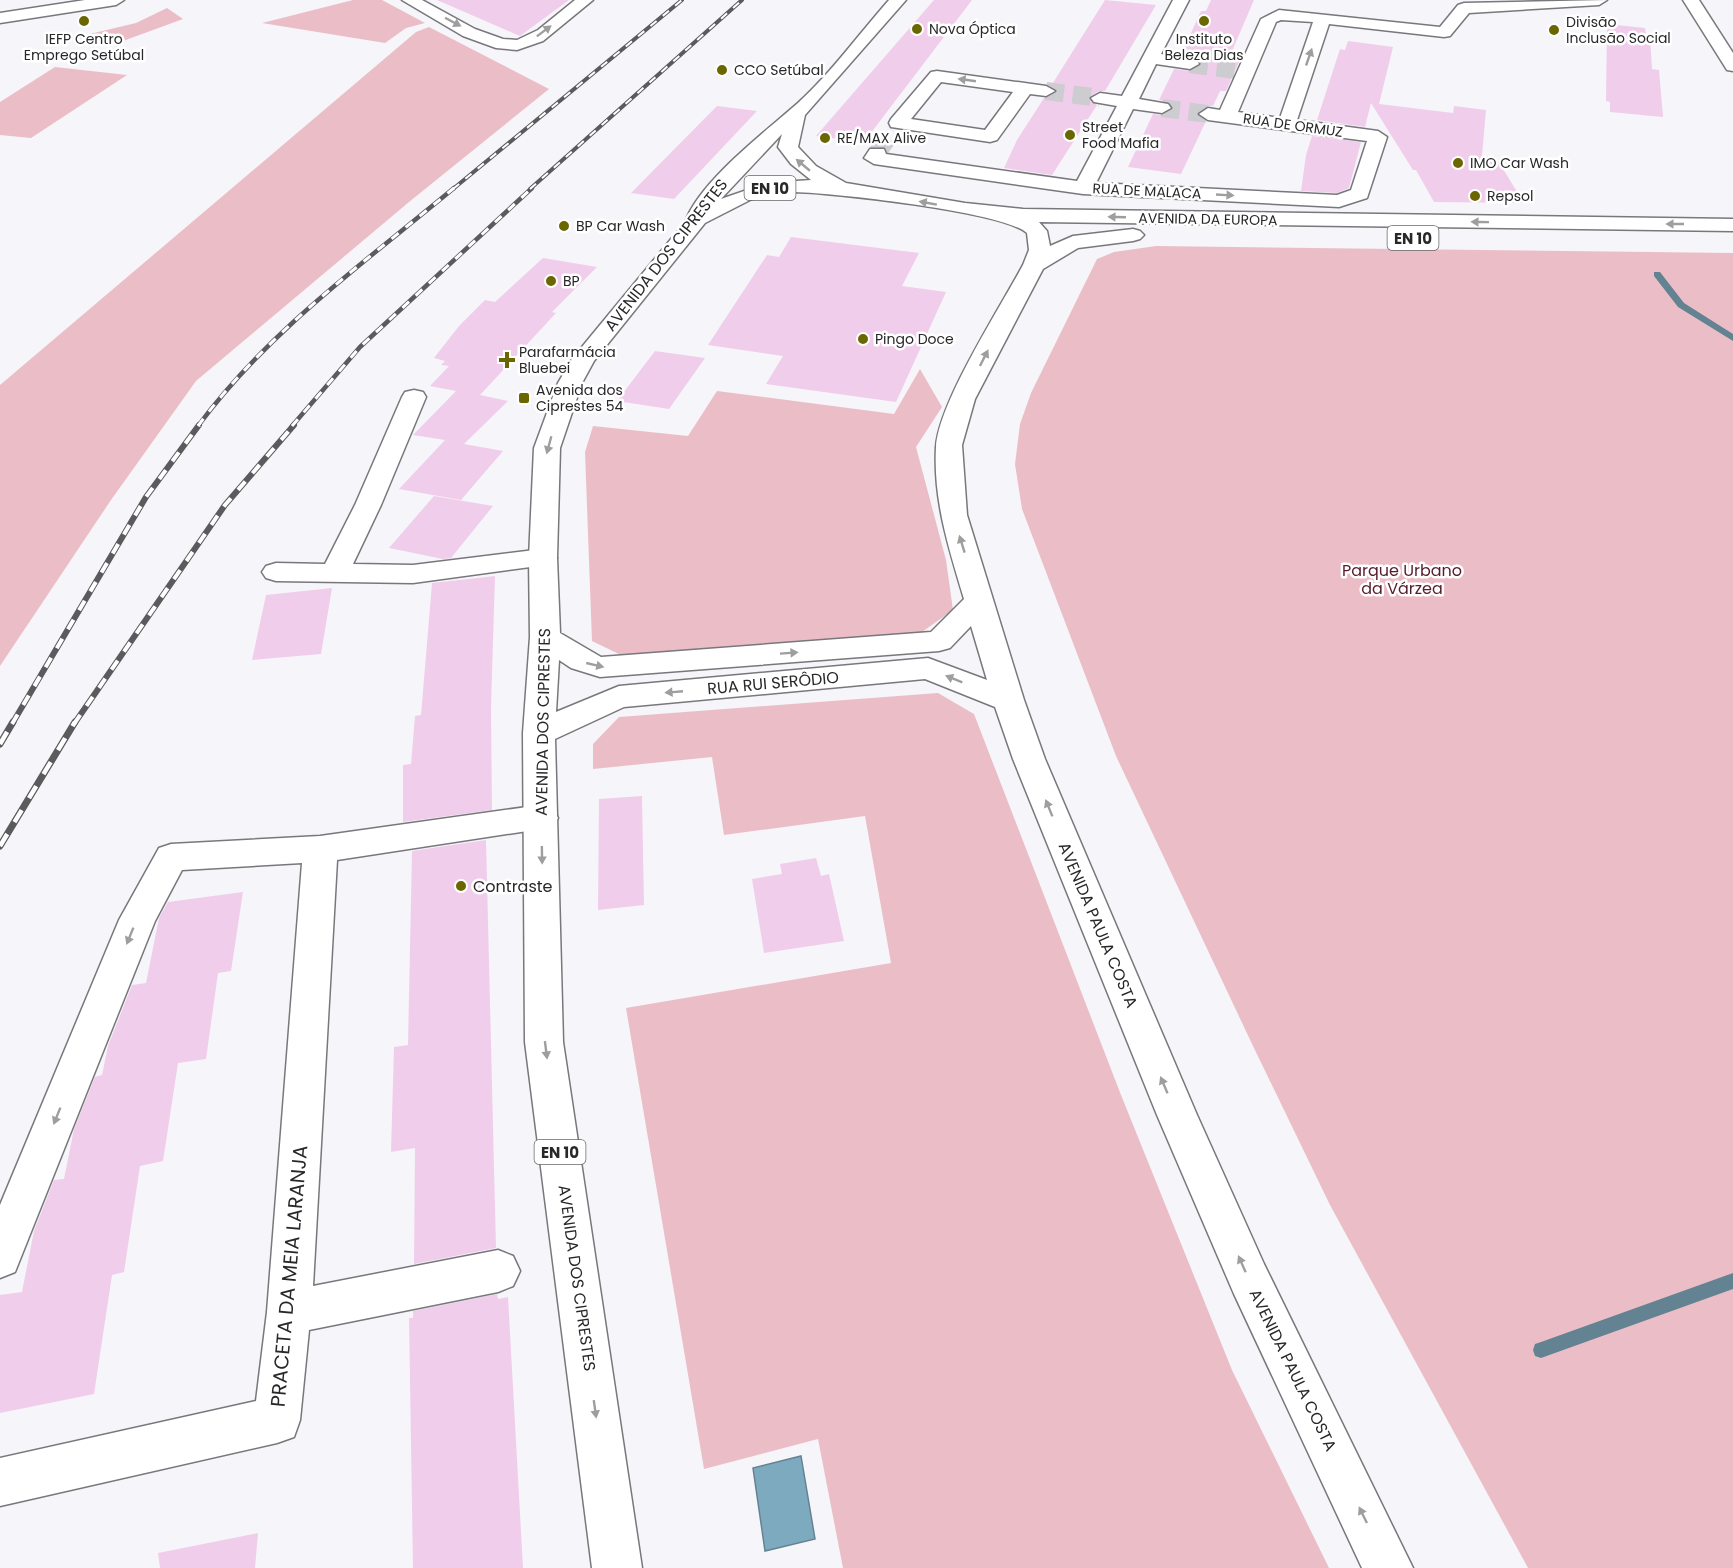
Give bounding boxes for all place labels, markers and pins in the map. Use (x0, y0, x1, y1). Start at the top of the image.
place label: Divisão Inclusão Social (1566, 12, 1671, 48)
marker: IEFP Centro Emprego Setúbal (77, 14, 91, 28)
marker: Instituto Beleza Dias (1197, 14, 1211, 28)
place label: Nova Óptica (929, 19, 1016, 39)
marker: Nova Óptica (910, 22, 924, 36)
marker: Divisão Inclusão Social (1547, 23, 1561, 37)
place label: IEFP Centro Emprego Setúbal (24, 29, 144, 65)
place label: Instituto Beleza Dias (1164, 29, 1244, 65)
place label: CCO Setúbal (734, 60, 824, 80)
marker: CCO Setúbal (715, 63, 729, 77)
place label: Street Food Mafia (1082, 117, 1159, 153)
place label: RE/MAX Alive (837, 128, 926, 148)
marker: Street Food Mafia (1063, 128, 1077, 142)
marker: RE/MAX Alive (818, 131, 832, 145)
place label: IMO Car Wash (1470, 153, 1569, 173)
marker: IMO Car Wash (1451, 156, 1465, 170)
place label: Repsol (1487, 186, 1533, 206)
marker: Repsol (1468, 189, 1482, 203)
place label: BP Car Wash (576, 216, 665, 236)
marker: BP Car Wash (557, 219, 571, 233)
place label: BP (563, 271, 580, 291)
marker: BP (544, 274, 558, 288)
place label: Pingo Doce (875, 329, 954, 349)
marker: Pingo Doce (856, 332, 870, 346)
place label: Parafarmácia Bluebei (519, 342, 616, 378)
marker: Parafarmácia Bluebei (500, 353, 514, 367)
place label: Avenida dos Ciprestes 54 (536, 380, 624, 416)
marker: Avenida dos Ciprestes 54 (517, 391, 531, 405)
place label: Contraste (473, 875, 553, 898)
marker: Contraste (454, 879, 468, 893)

